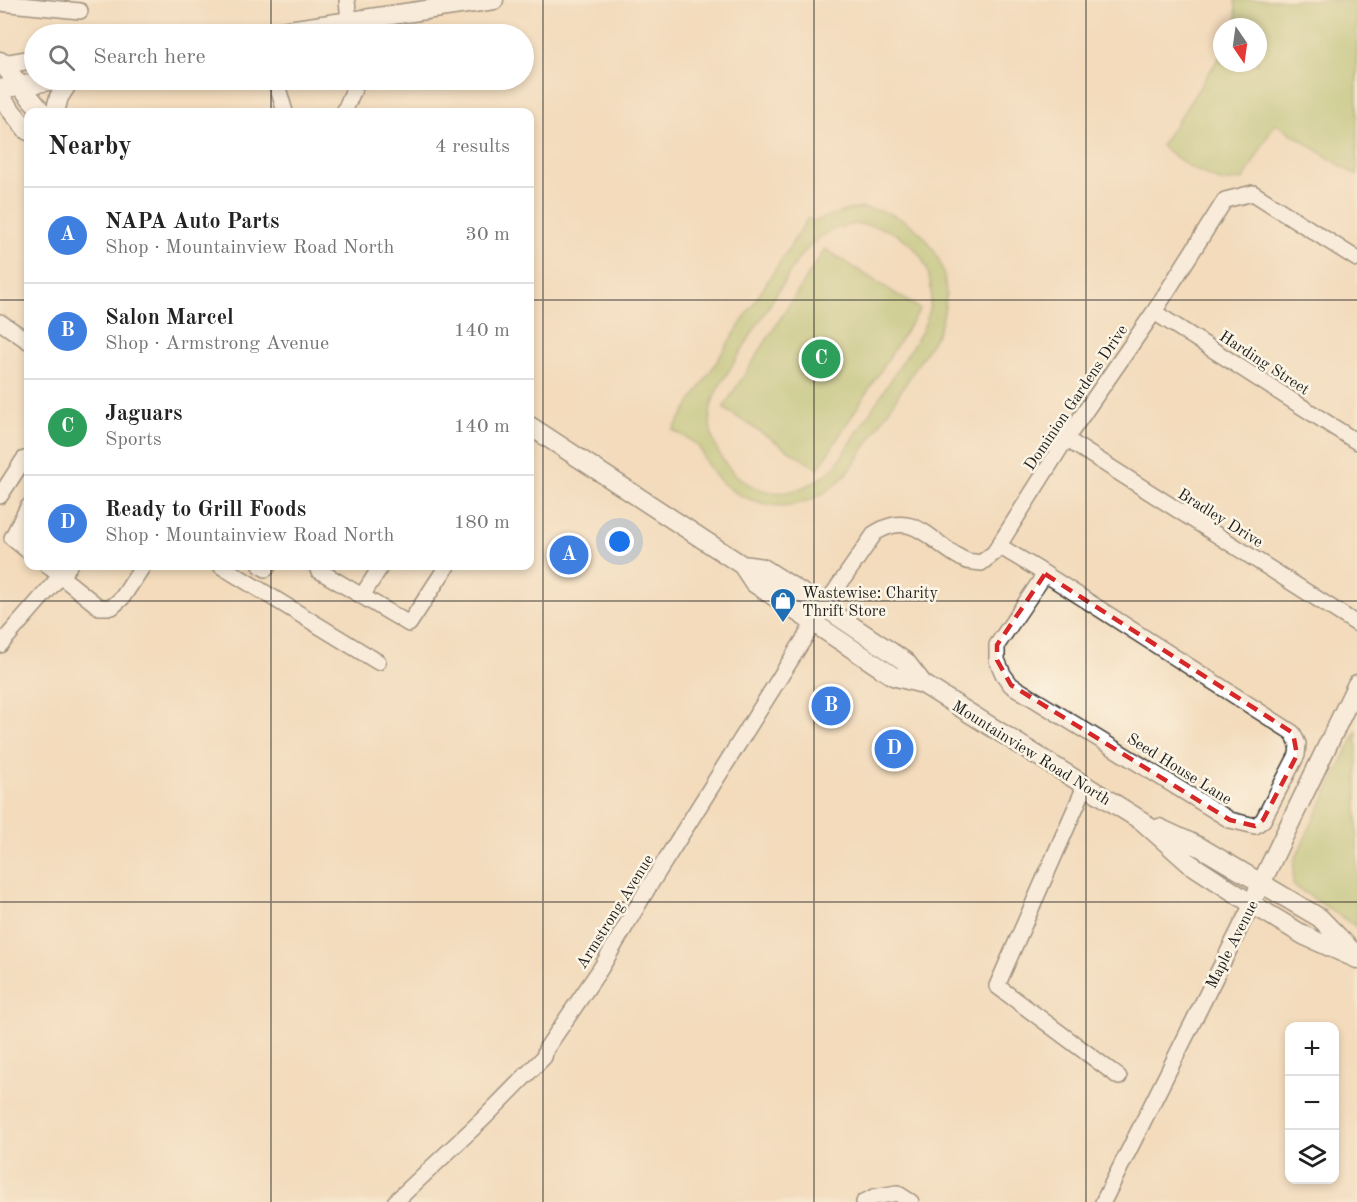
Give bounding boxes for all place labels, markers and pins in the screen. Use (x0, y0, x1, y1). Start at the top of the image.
pin: C (802, 336, 840, 382)
pin: A (550, 532, 588, 578)
shop icon: Wastewise: Charity Thrift Store (768, 586, 798, 624)
place label: Wastewise: Charity Thrift Store (802, 586, 938, 620)
pin: B (812, 684, 850, 728)
pin: D (874, 726, 914, 771)

